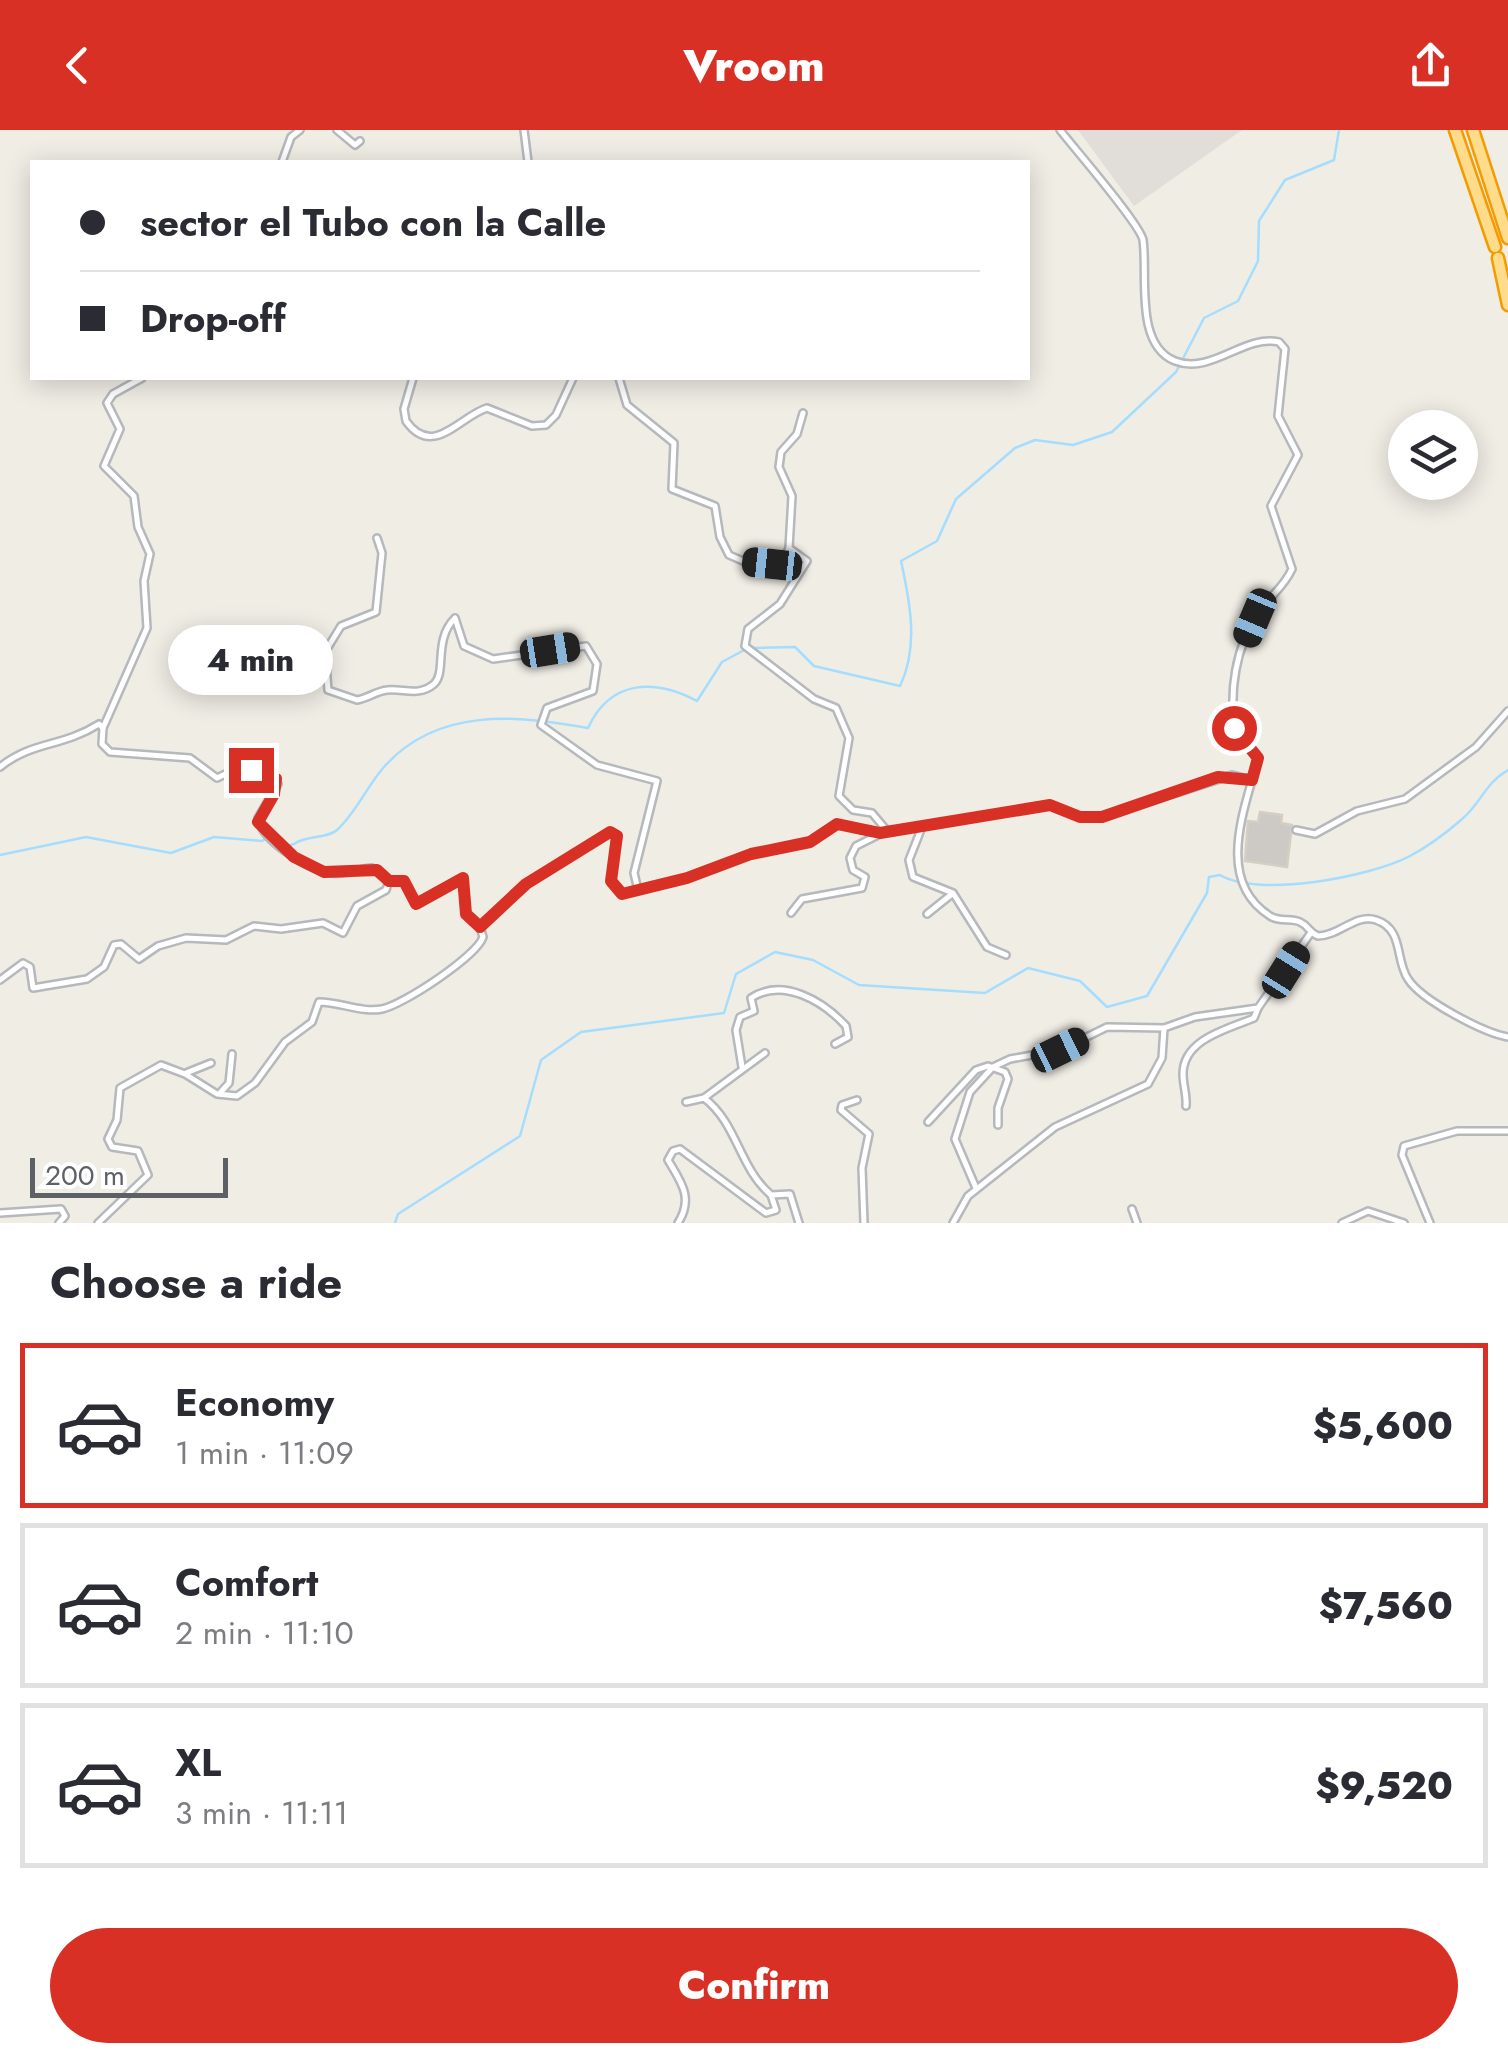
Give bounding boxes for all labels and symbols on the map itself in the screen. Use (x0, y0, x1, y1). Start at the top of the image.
car (741, 546, 803, 582)
car (1229, 585, 1281, 651)
callout: 4 min (168, 625, 334, 695)
car (518, 630, 582, 670)
route start (1212, 706, 1257, 751)
route end (229, 748, 274, 793)
car (1257, 937, 1315, 1003)
car (1026, 1023, 1094, 1077)
scale bar (30, 1153, 228, 1198)

